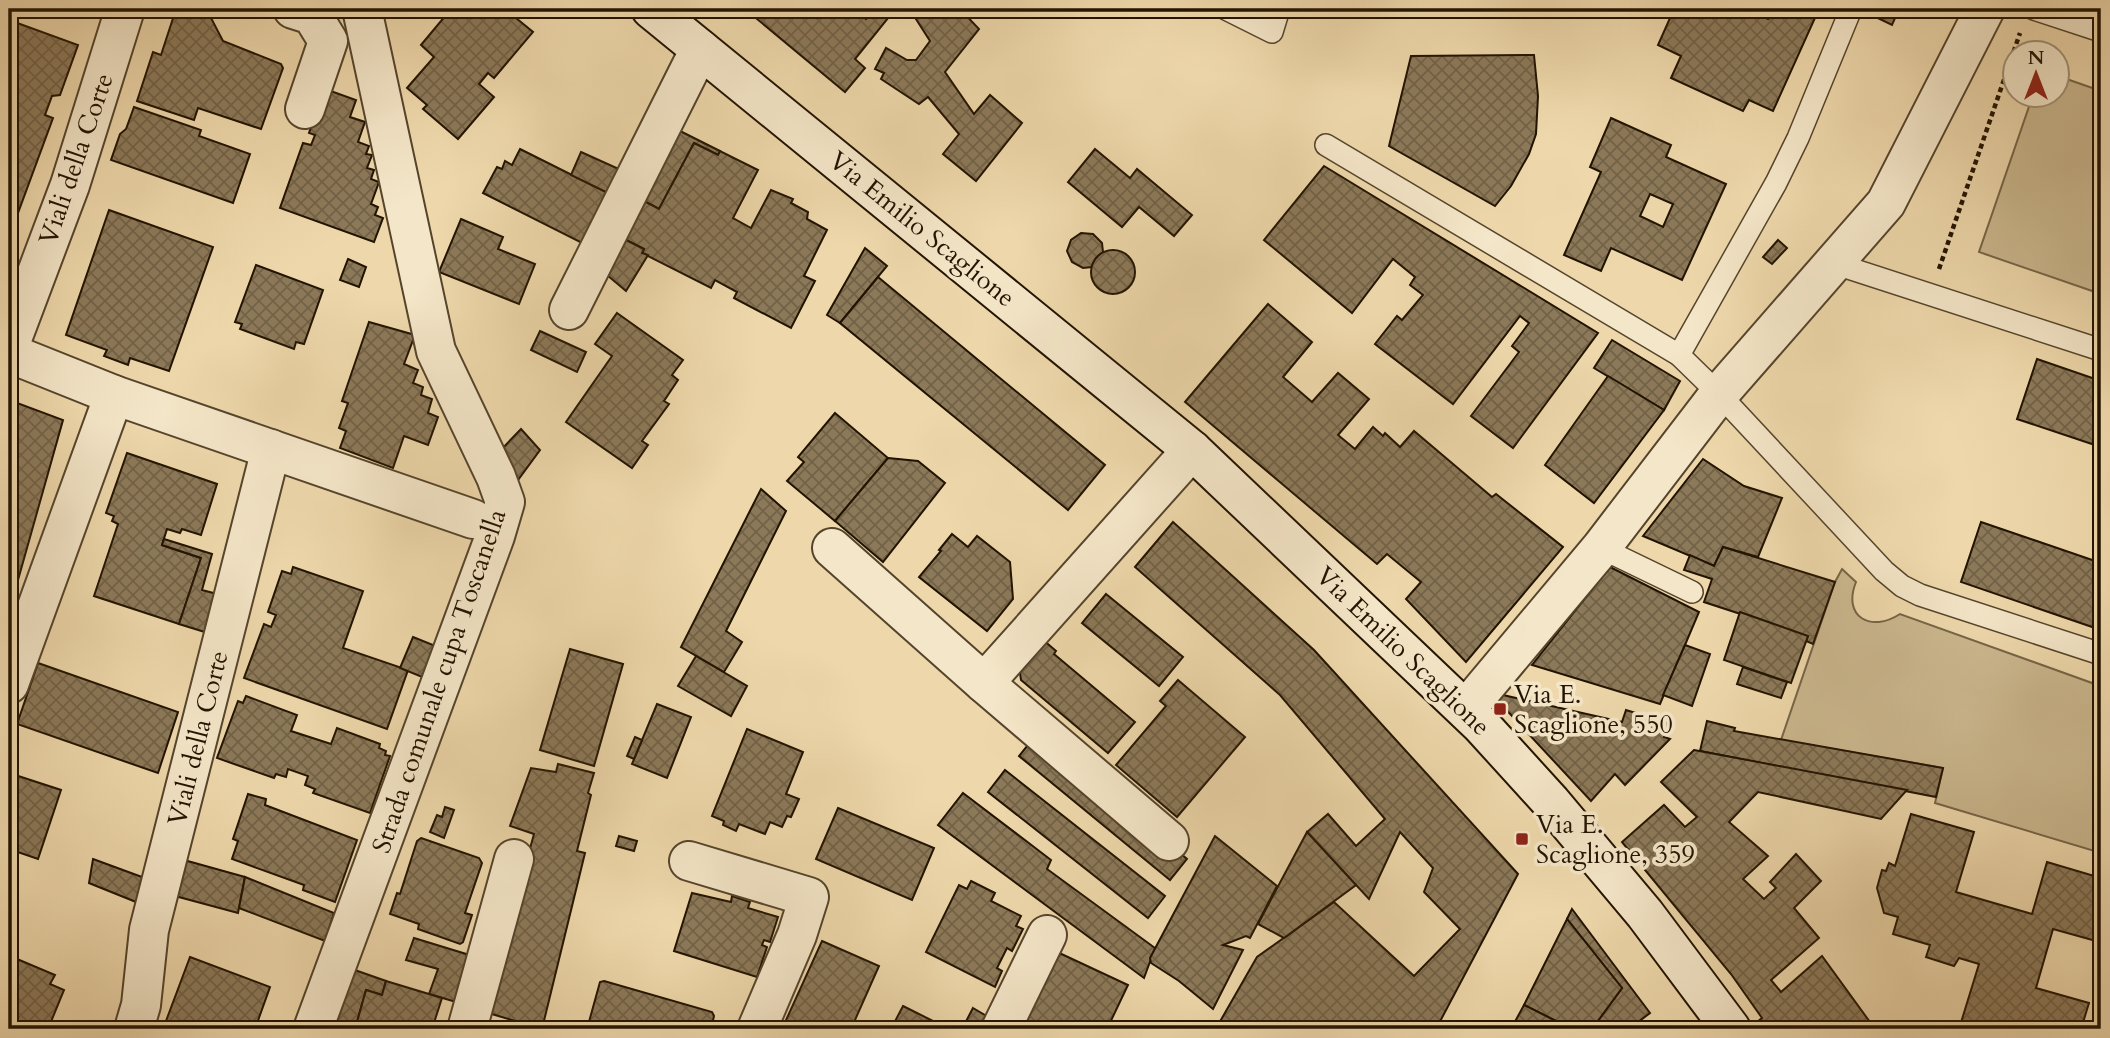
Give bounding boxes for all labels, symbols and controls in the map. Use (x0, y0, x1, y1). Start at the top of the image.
north arrow (2002, 38, 2072, 108)
text: N (2028, 45, 2045, 71)
street label: Viali della Corte (30, 69, 122, 249)
street label: Via Emilio Scaglione (822, 143, 1022, 315)
street label: Strada comunale cupa Toscanella (364, 504, 514, 858)
street label: Via Emilio Scaglione (1308, 558, 1498, 744)
street label: Viali della Corte (159, 647, 237, 829)
place label: Via E. Scaglione, 550 (1514, 677, 1673, 742)
marker: Via E. Scaglione, 550 (1492, 701, 1508, 717)
place label: Via E. Scaglione, 359 (1536, 807, 1695, 872)
marker: Via E. Scaglione, 359 (1514, 831, 1530, 847)

